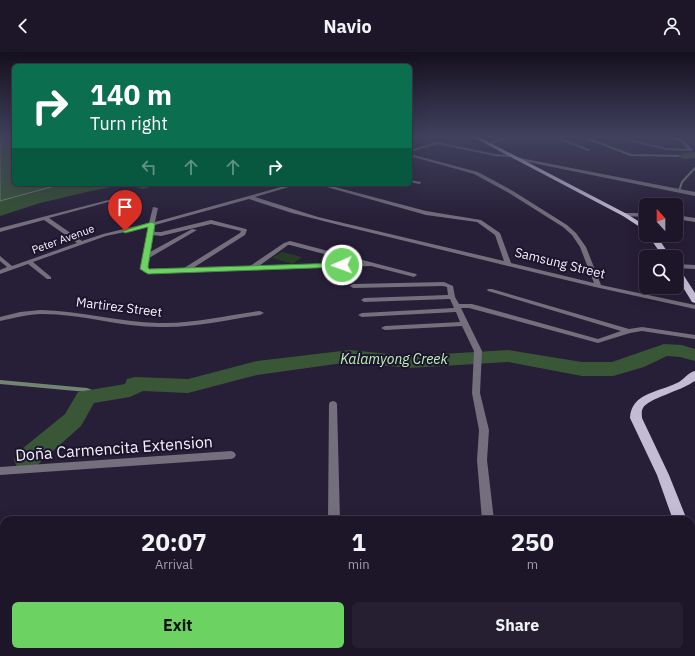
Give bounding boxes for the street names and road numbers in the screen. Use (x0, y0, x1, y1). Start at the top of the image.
street label: Peter Avenue (30, 221, 96, 257)
street label: Samsung Street (513, 244, 607, 282)
street label: Martirez Street (75, 293, 163, 321)
street label: Doña Carmencita Extension (15, 431, 213, 465)

